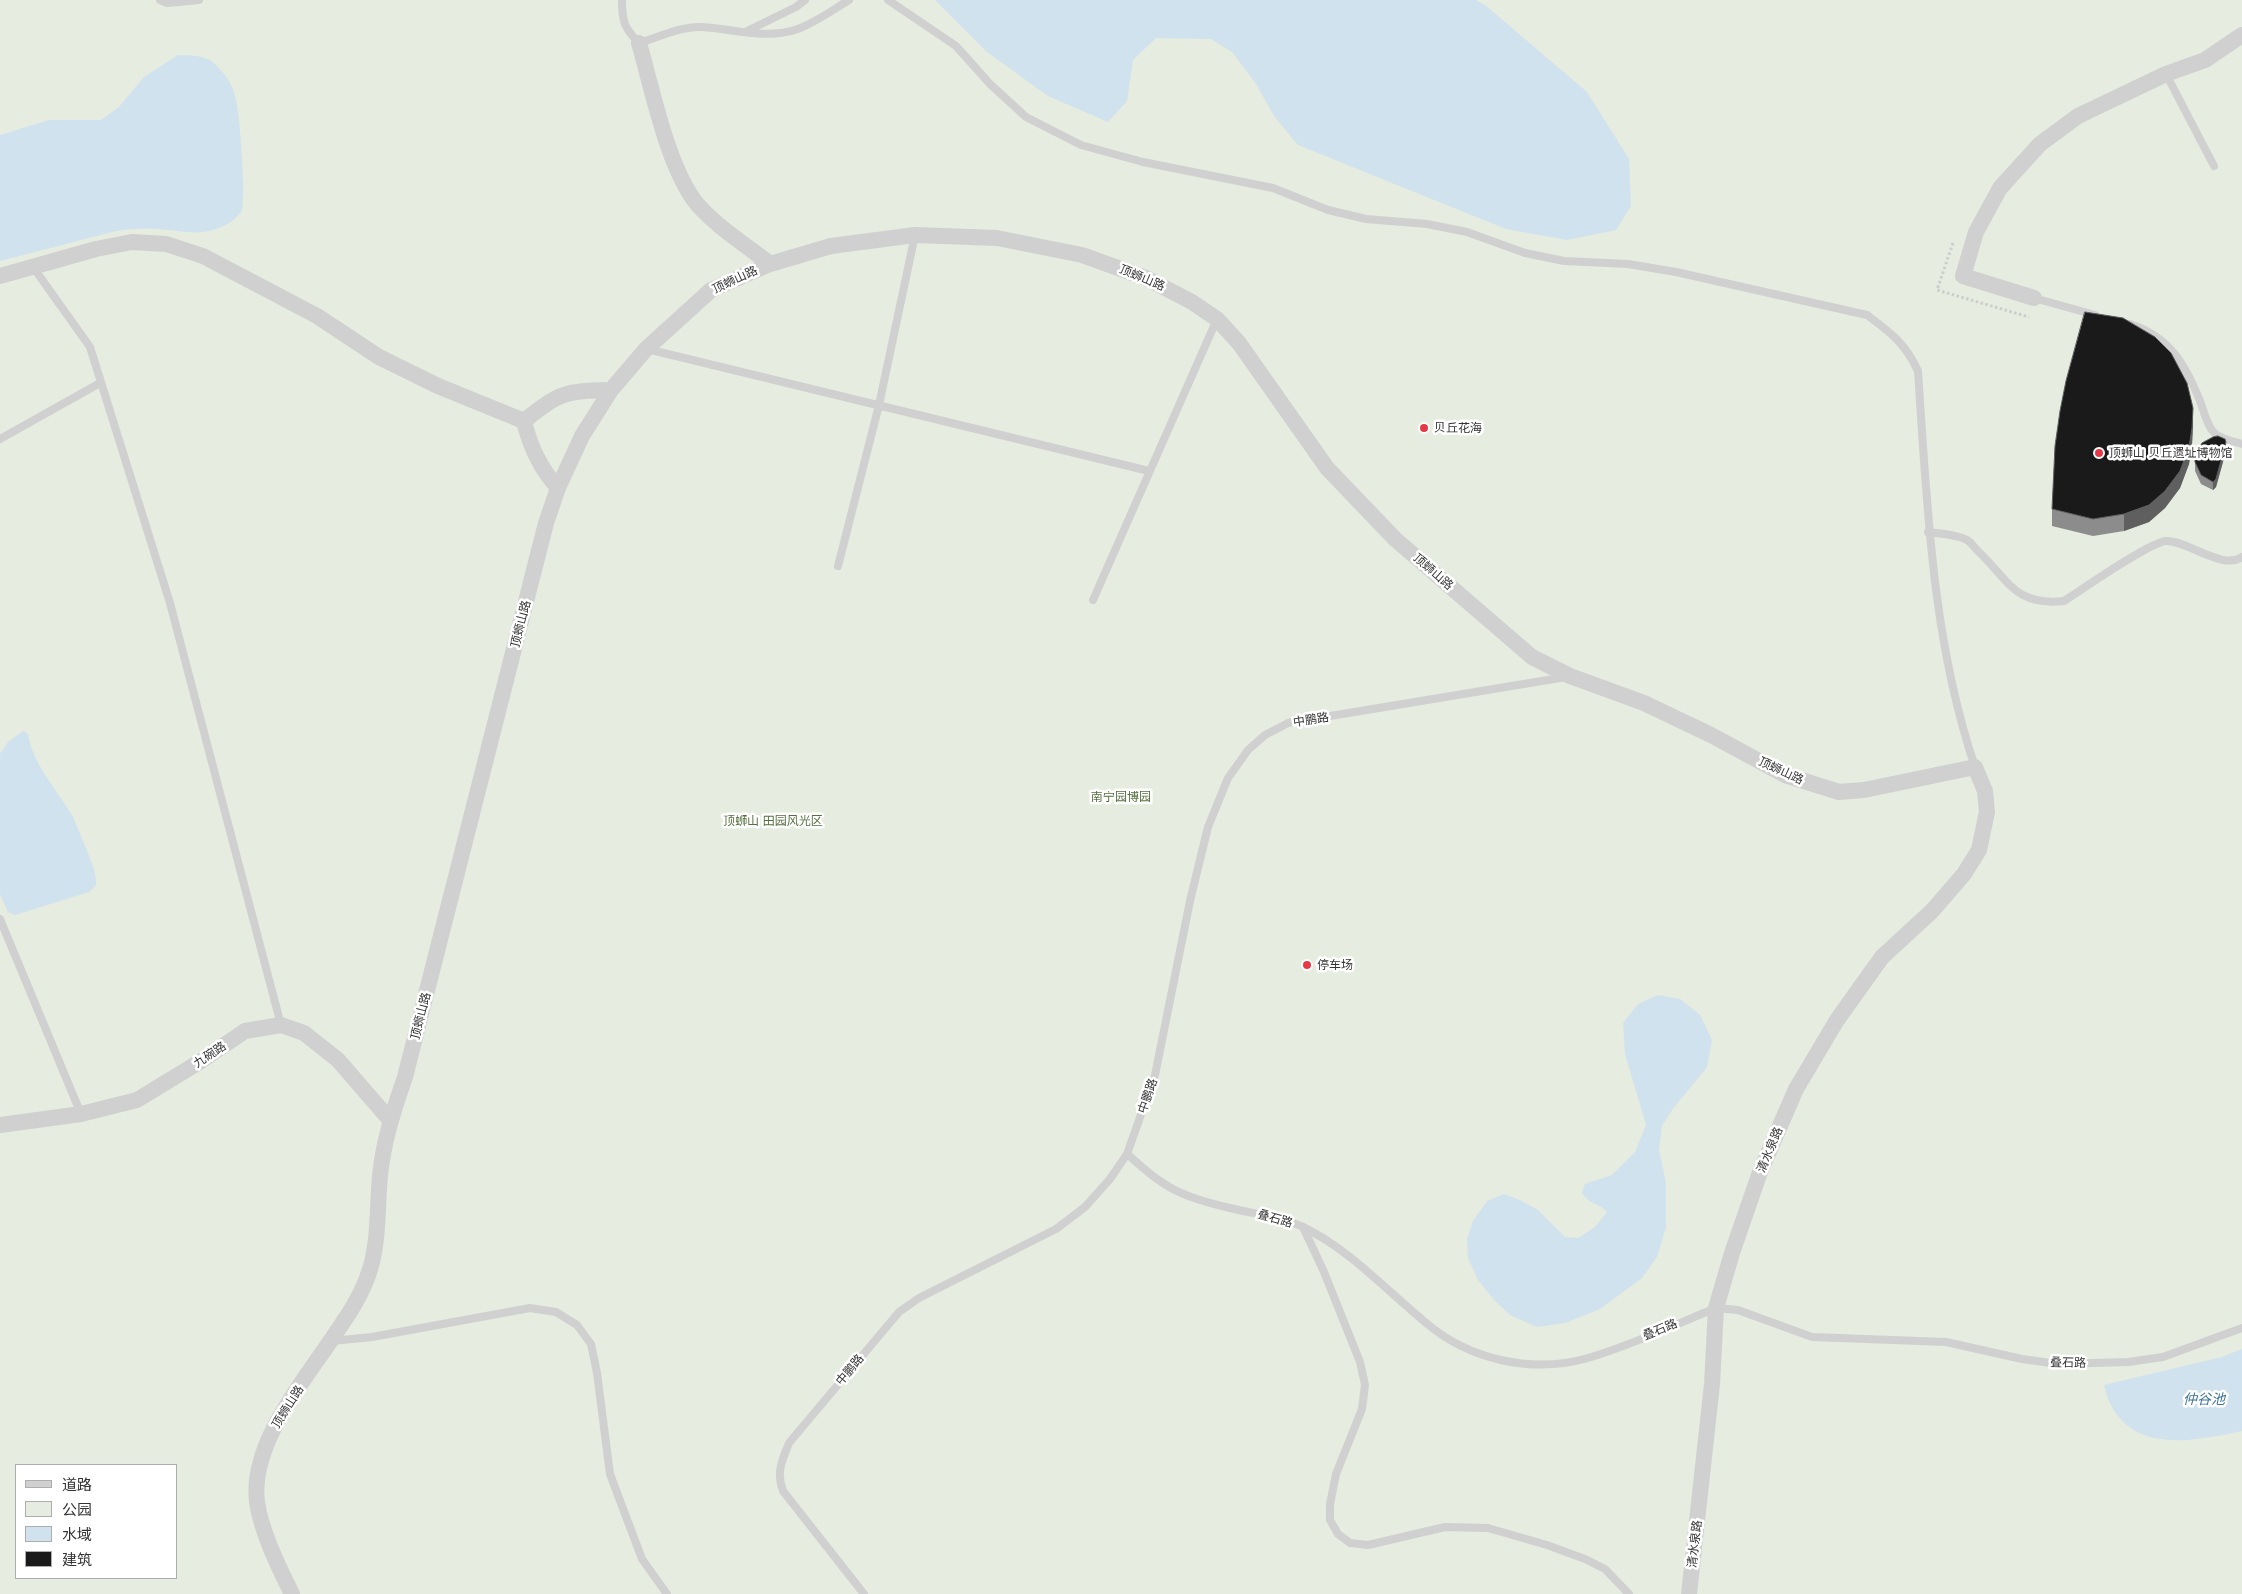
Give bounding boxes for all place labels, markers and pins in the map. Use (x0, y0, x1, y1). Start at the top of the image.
place label: 贝丘花海 (1434, 421, 1482, 435)
marker: 贝丘花海 (1418, 422, 1430, 434)
place label: 顶蛳山 贝丘遗址博物馆 (2109, 446, 2232, 460)
marker: 顶蛳山 贝丘遗址博物馆 (2093, 447, 2105, 459)
place label: 停车场 (1317, 958, 1353, 972)
marker: 停车场 (1301, 959, 1313, 971)

